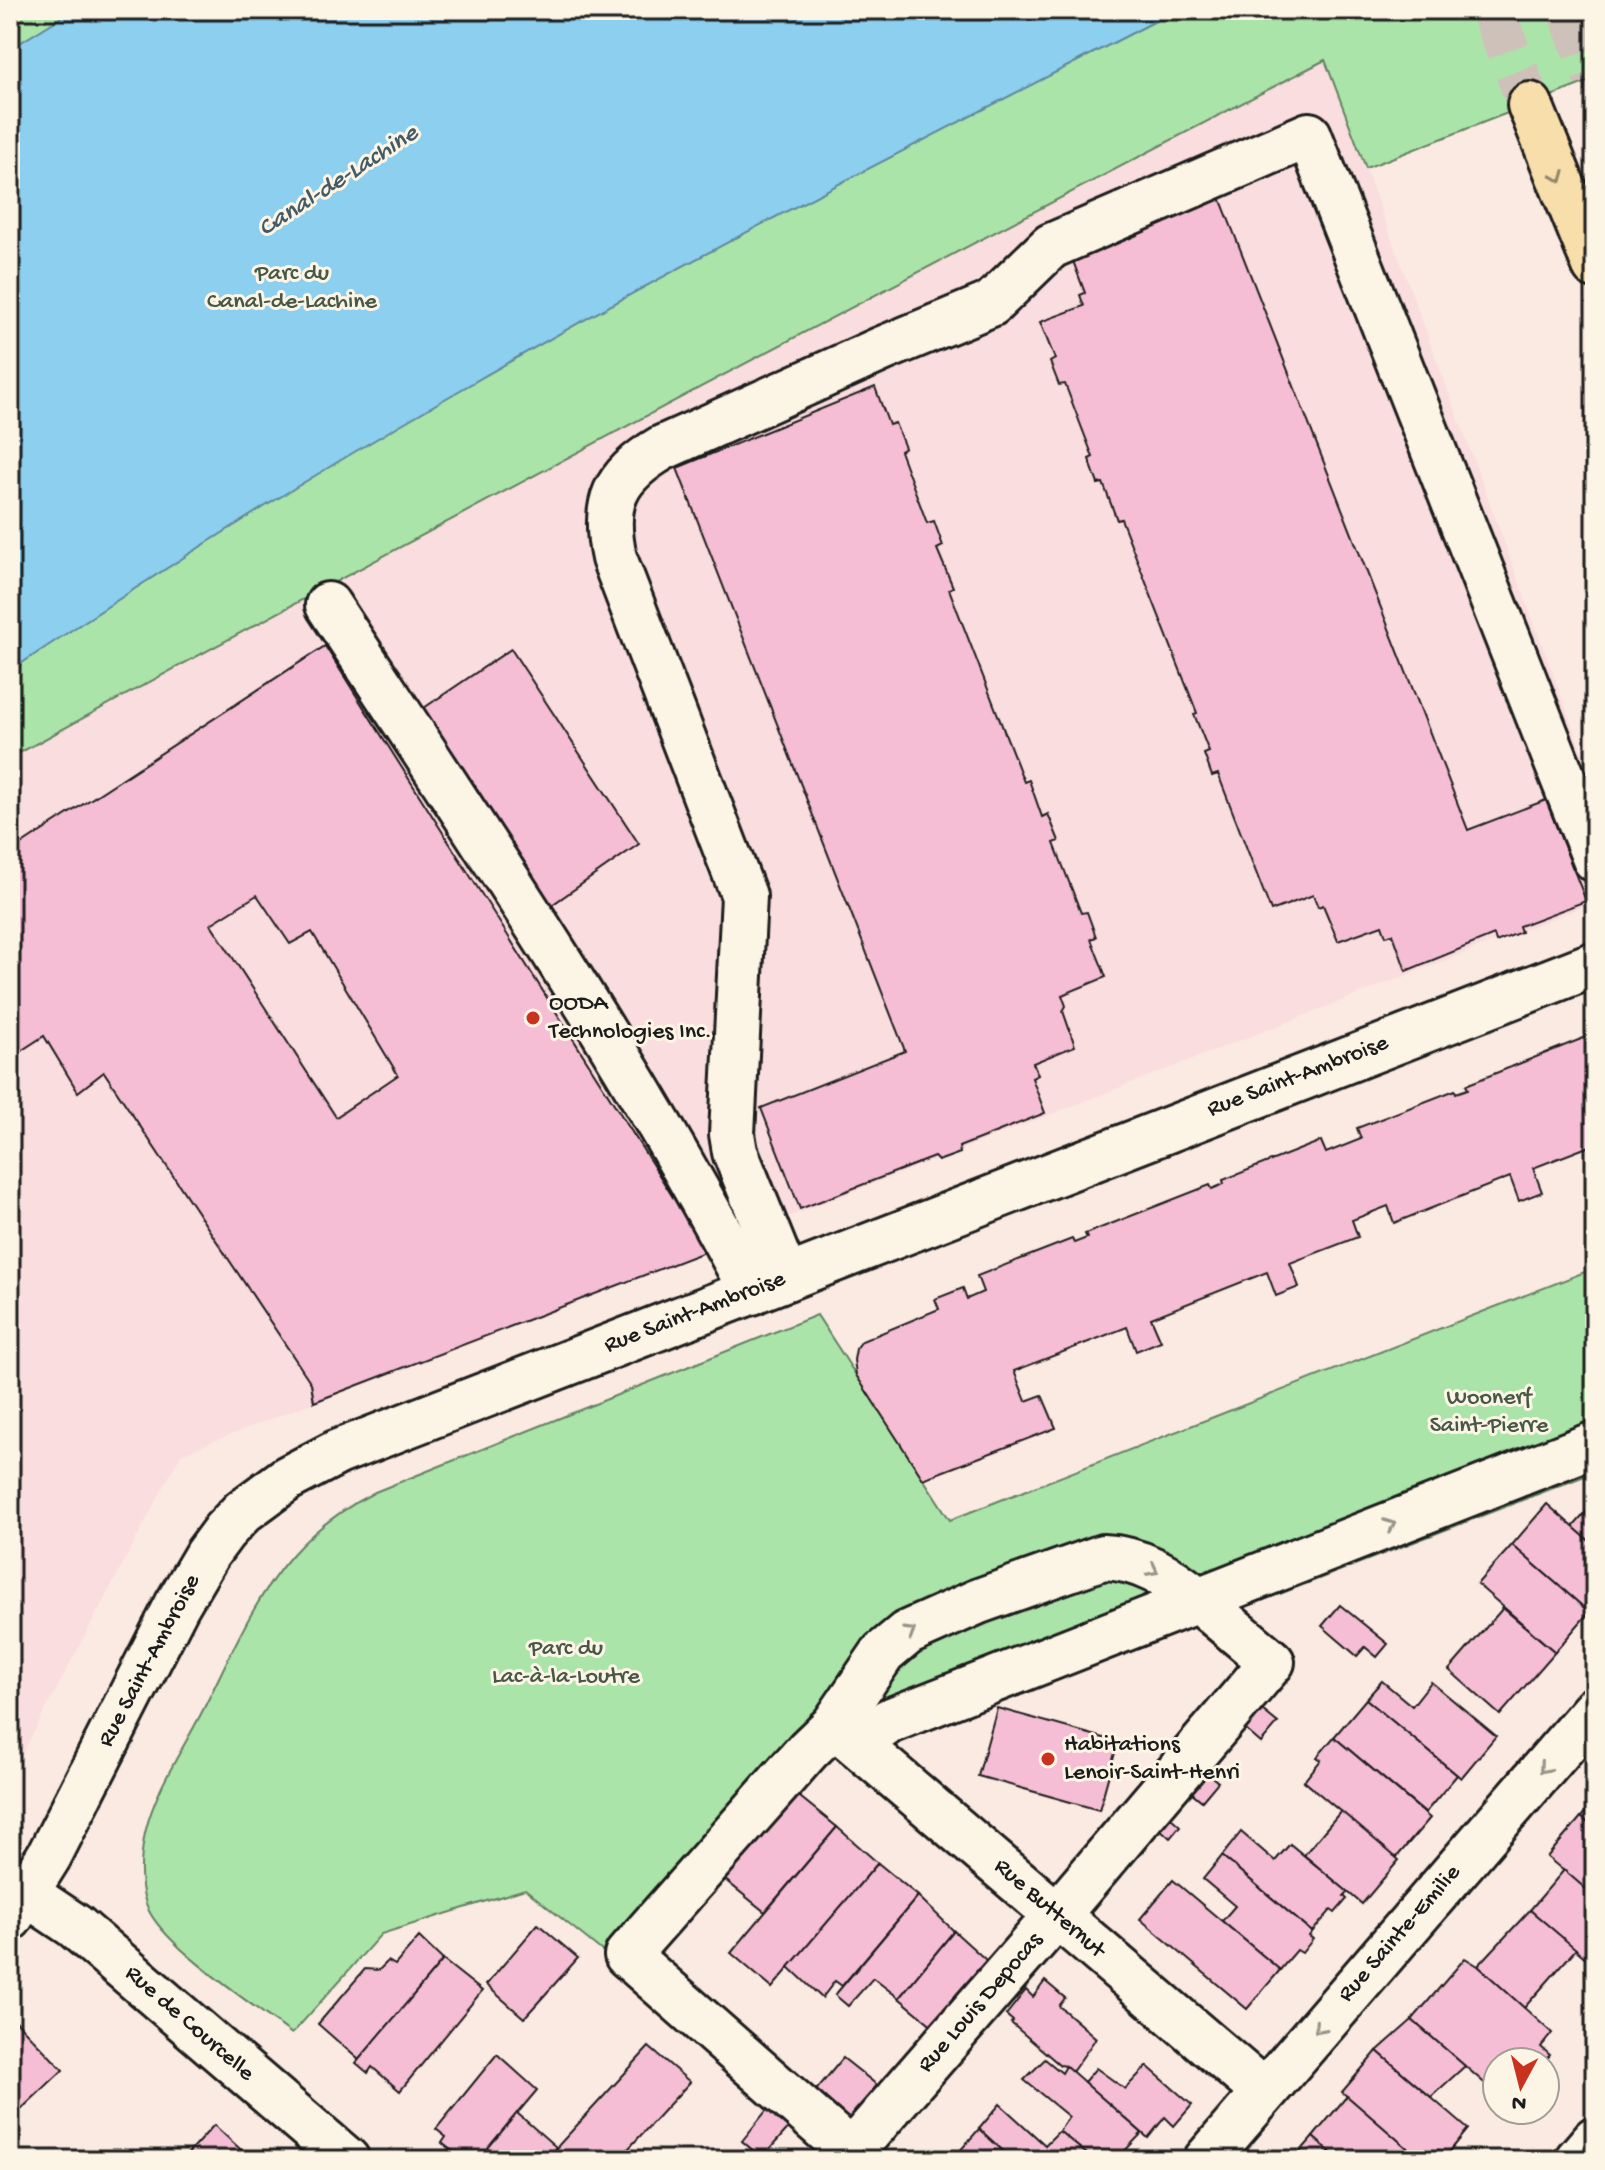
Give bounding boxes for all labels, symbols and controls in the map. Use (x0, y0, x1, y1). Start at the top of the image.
water label: Canal-de-Lachine (253, 118, 426, 245)
one-way arrow (1549, 169, 1566, 183)
park label: Parc du Canal-de-Lachine (207, 260, 378, 317)
place label: OODA Technologies Inc. (547, 990, 712, 1047)
marker: OODA Technologies Inc. (524, 1009, 542, 1027)
street label: Rue Saint-Ambroise (1203, 1029, 1393, 1125)
street label: Rue Saint-Ambroise (600, 1265, 790, 1361)
park label: Woonerf Saint-Pierre (1430, 1384, 1549, 1441)
one-way arrow (1382, 1518, 1396, 1535)
one-way arrow (1145, 1561, 1160, 1576)
street label: Rue Saint-Ambroise (92, 1569, 208, 1752)
one-way arrow (901, 1626, 916, 1641)
park label: Parc du Lac-à-la-Loutre (492, 1635, 641, 1692)
place label: Habitations Lenoir-Saint-Henri (1064, 1731, 1240, 1788)
marker: Habitations Lenoir-Saint-Henri (1039, 1750, 1057, 1768)
one-way arrow (1539, 1758, 1554, 1773)
street label: Rue Butternut (987, 1853, 1112, 1967)
street label: Rue Sainte-Emilie (1332, 1859, 1468, 2009)
street label: Rue Louis Depocas (912, 1926, 1051, 2079)
street label: Rue de Courcelle (118, 1960, 260, 2089)
one-way arrow (1314, 2019, 1329, 2033)
north arrow (1481, 2046, 1561, 2126)
text: N (1510, 2088, 1528, 2116)

